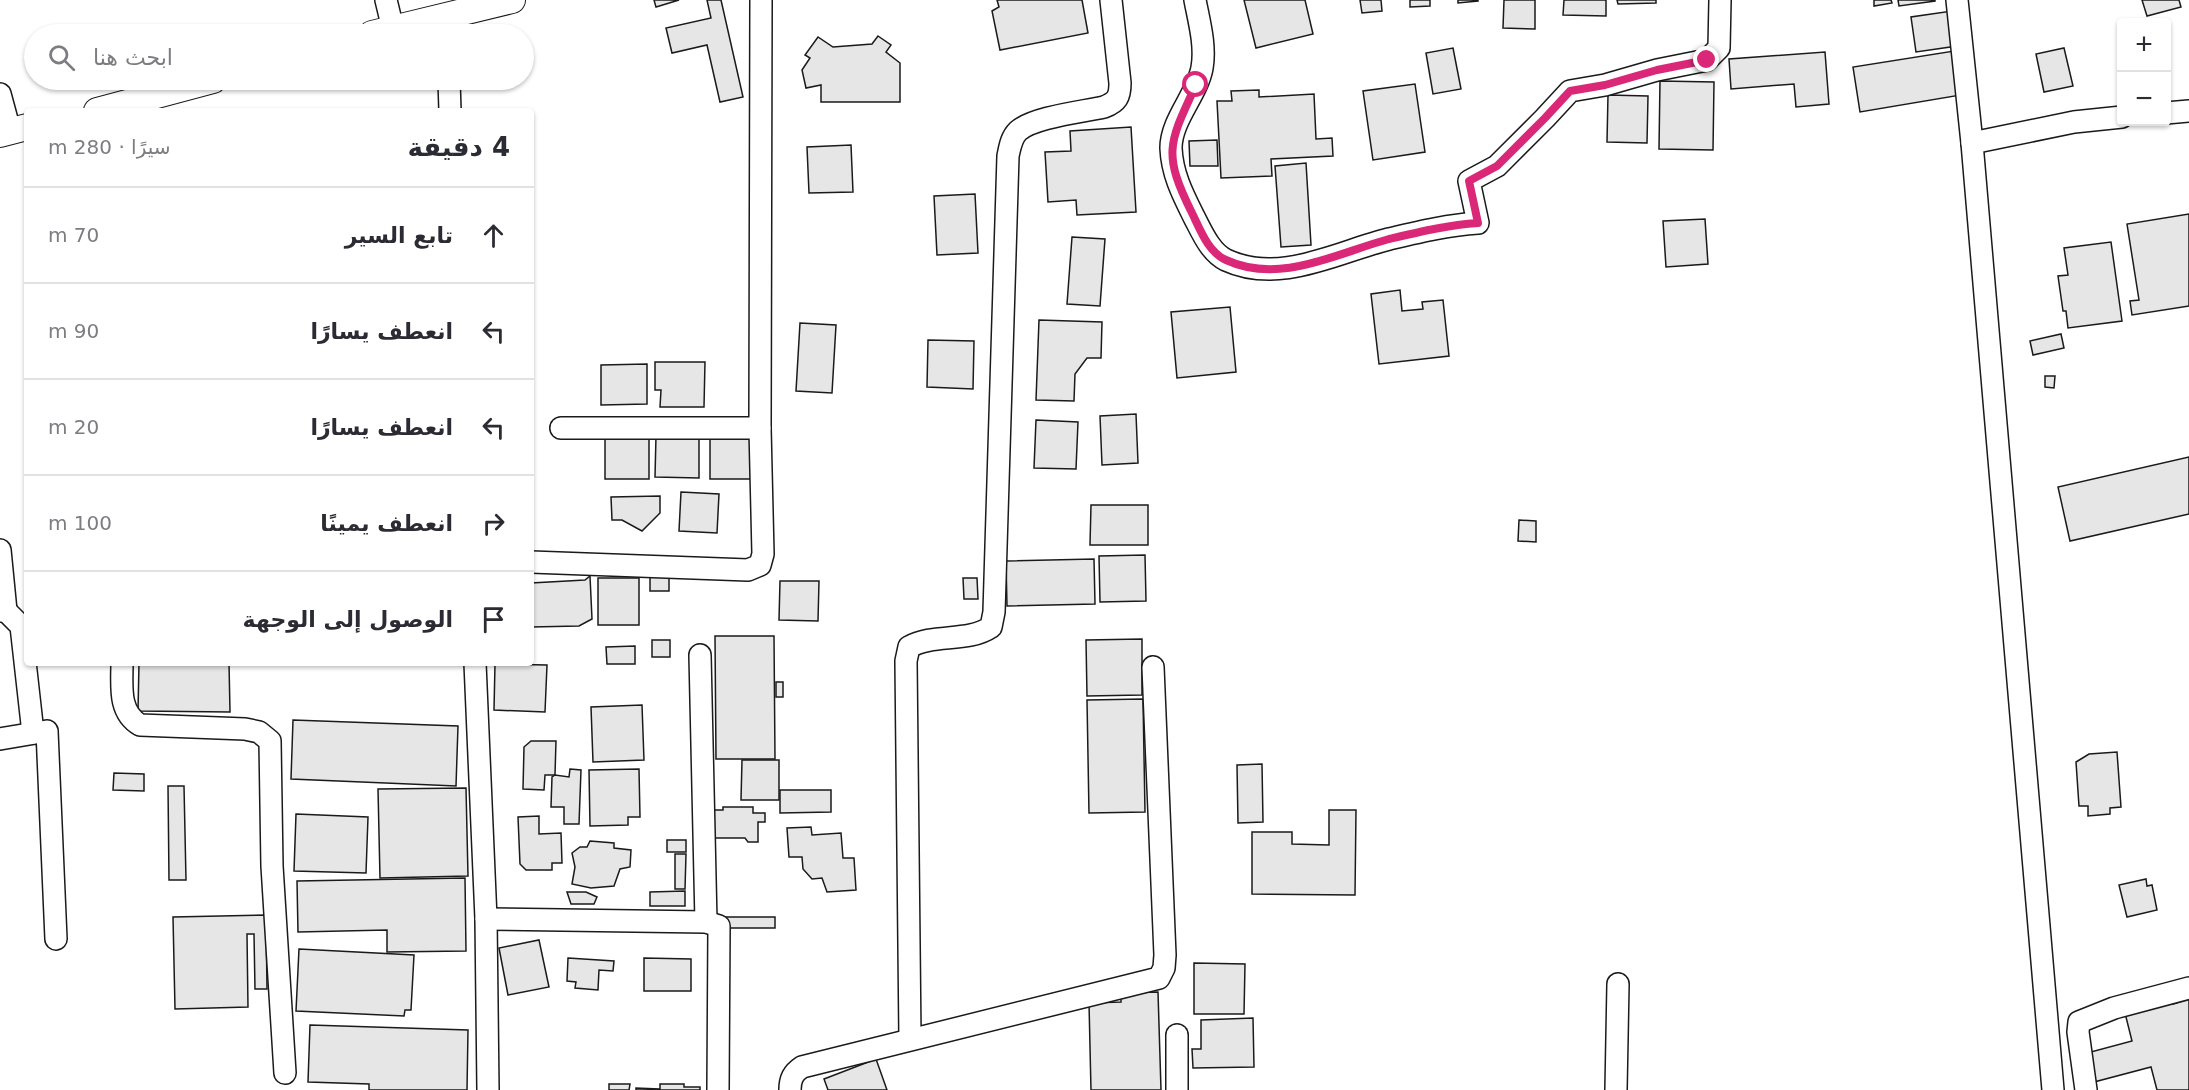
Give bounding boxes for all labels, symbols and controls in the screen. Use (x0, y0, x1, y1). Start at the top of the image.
map controls (2117, 18, 2171, 126)
button: + (2117, 18, 2171, 72)
search box (24, 24, 534, 90)
icon: search (45, 41, 78, 74)
text: ابحث هنا (93, 45, 173, 70)
route end (1693, 46, 1719, 72)
route start (1182, 71, 1208, 97)
button: − (2117, 72, 2171, 126)
text: 4 دقيقة (407, 132, 510, 162)
text: سيرًا · 280 m (48, 135, 171, 159)
icon: ahead (477, 219, 510, 252)
text: 70 m (48, 223, 99, 247)
text: تابع السير (345, 223, 453, 248)
icon: left (477, 315, 510, 348)
text: 90 m (48, 319, 99, 343)
text: انعطف يسارًا (310, 319, 453, 344)
icon: left (477, 411, 510, 444)
text: 20 m (48, 415, 99, 439)
text: انعطف يسارًا (310, 415, 453, 440)
icon: right (477, 507, 510, 540)
text: 100 m (48, 511, 112, 535)
text: انعطف يمينًا (320, 511, 453, 536)
icon: arrive (477, 603, 510, 636)
text: الوصول إلى الوجهة (243, 607, 453, 632)

